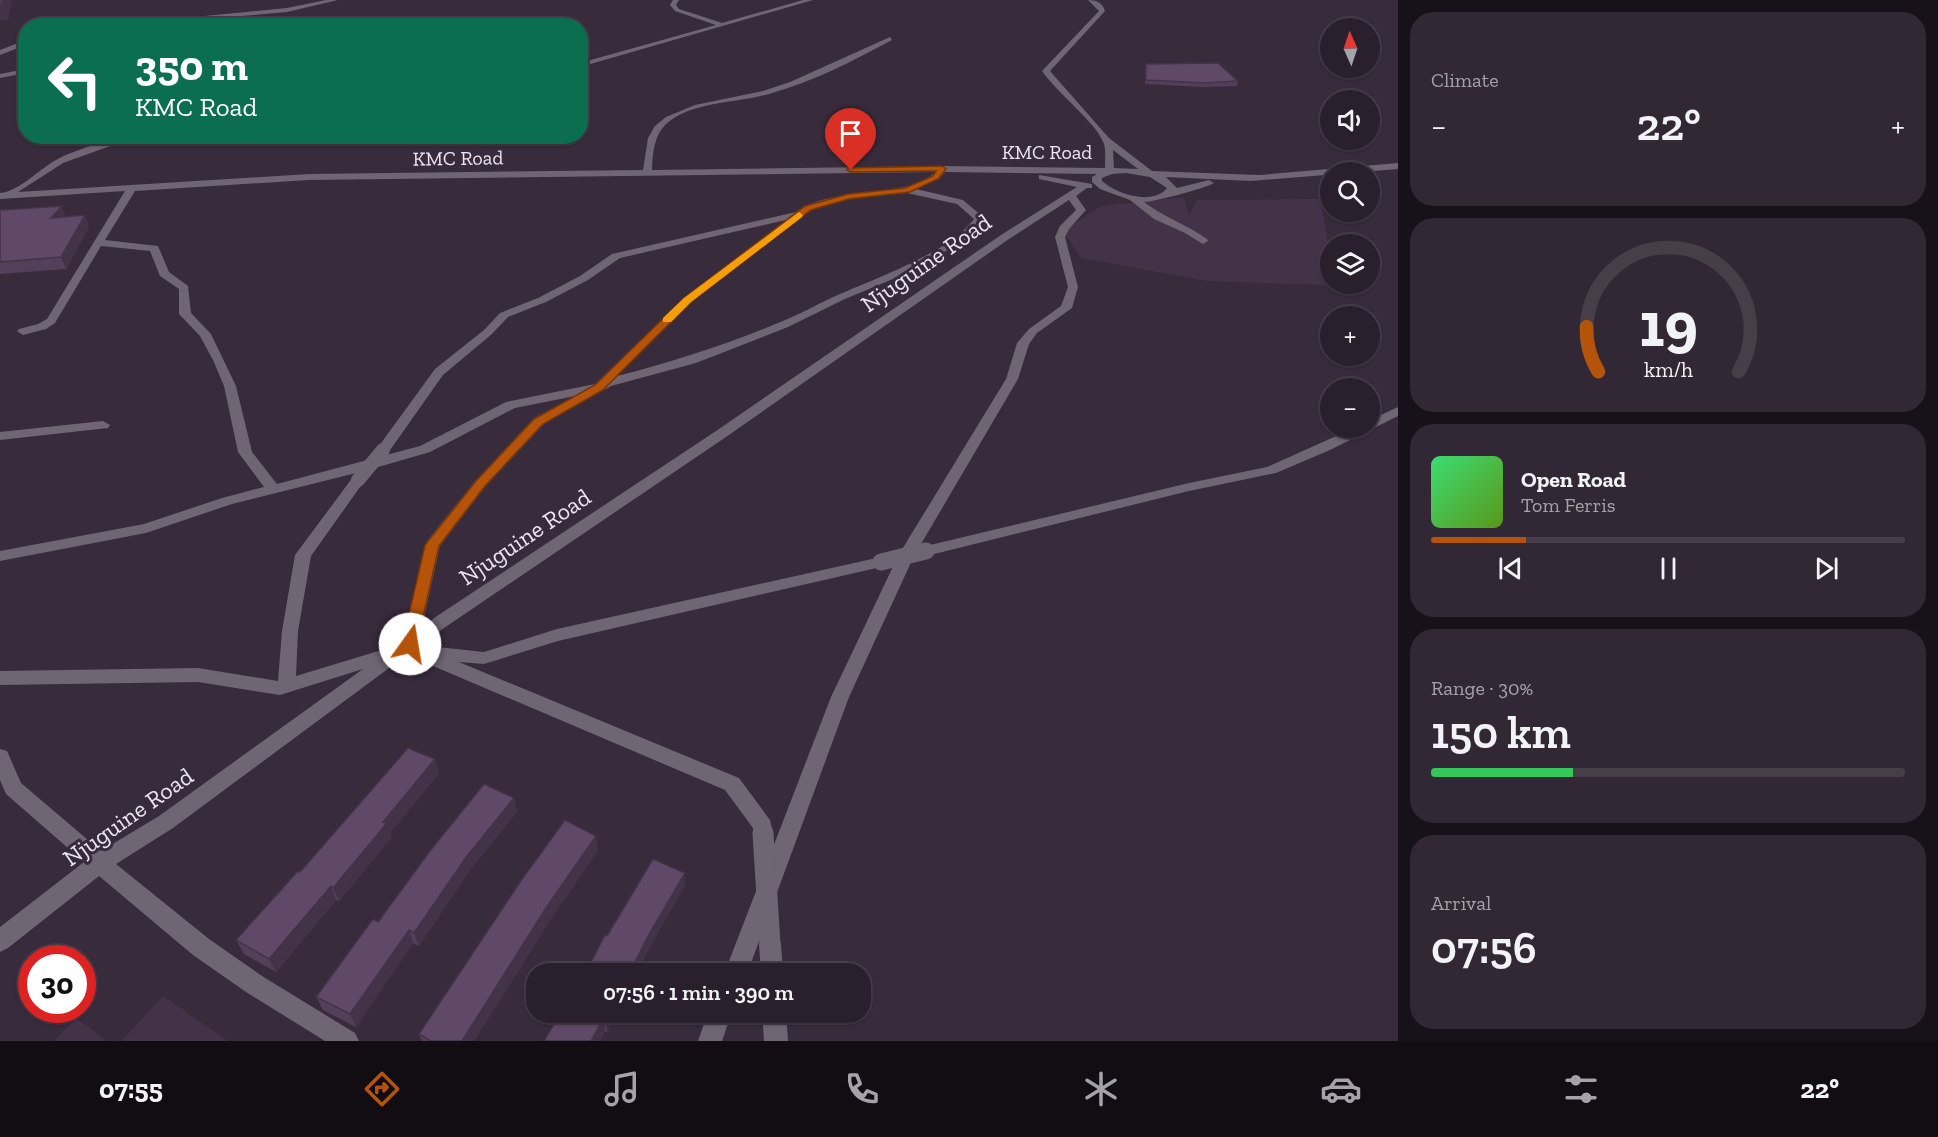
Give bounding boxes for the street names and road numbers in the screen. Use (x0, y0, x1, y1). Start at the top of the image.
street label: KMC Road (1002, 140, 1092, 164)
street label: KMC Road (412, 145, 504, 171)
street label: Njuguine Road (855, 207, 996, 318)
street label: Njuguine Road (453, 482, 596, 591)
street label: Njuguine Road (57, 761, 198, 872)

